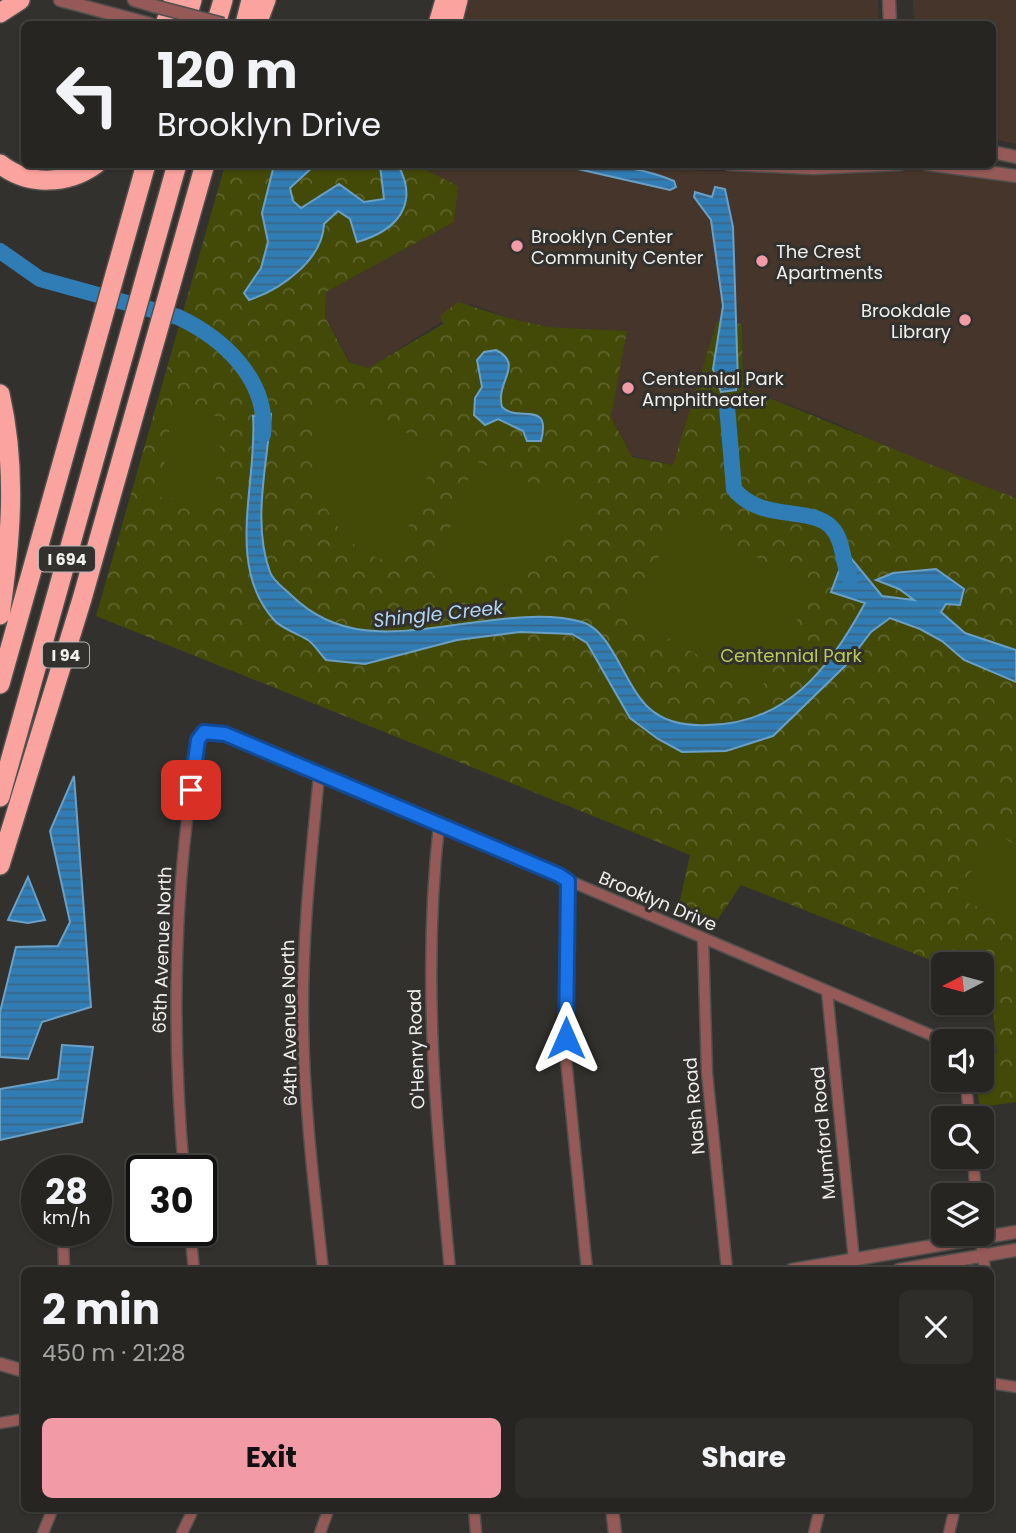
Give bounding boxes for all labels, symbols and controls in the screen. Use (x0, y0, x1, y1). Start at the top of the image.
text: 120 m (157, 37, 298, 105)
icon: left (42, 49, 133, 140)
text: Brooklyn Drive (157, 102, 381, 147)
place label: Brooklyn Center Community Center (531, 224, 704, 270)
marker: Brooklyn Center Community Center (509, 238, 525, 254)
place label: The Crest Apartments (776, 239, 883, 285)
marker: The Crest Apartments (754, 253, 770, 269)
place label: Brookdale Library (861, 298, 951, 344)
marker: Brookdale Library (957, 312, 973, 328)
place label: Centennial Park Amphitheater (642, 366, 784, 412)
marker: Centennial Park Amphitheater (620, 380, 636, 396)
road number: I 694 (39, 546, 95, 572)
water label: Shingle Creek (372, 594, 505, 634)
road number: I 94 (43, 642, 89, 668)
park label: Centennial Park (720, 643, 863, 668)
pin (161, 760, 221, 820)
icon: arrive (172, 771, 210, 809)
street label: Brooklyn Drive (595, 865, 721, 937)
street label: 65th Avenue North (147, 866, 177, 1034)
street label: 64th Avenue North (275, 939, 303, 1107)
north arrow (931, 952, 994, 1015)
map controls (931, 952, 994, 1246)
street label: O'Henry Road (401, 988, 431, 1110)
position arrow (529, 1001, 603, 1075)
button: sound (931, 1029, 994, 1092)
street label: Nash Road (677, 1056, 711, 1156)
street label: Mumford Road (805, 1065, 841, 1201)
button: search (931, 1106, 994, 1169)
speed limit sign: 30 (126, 1155, 217, 1246)
text: 28 (45, 1167, 88, 1216)
button: layers (931, 1183, 994, 1246)
text: km/h (43, 1205, 90, 1230)
text: 2 min (42, 1280, 160, 1339)
button: close (899, 1290, 973, 1364)
text: 450 m · 21:28 (42, 1337, 186, 1369)
button: Exit (42, 1418, 501, 1498)
button: Share (515, 1418, 973, 1498)

